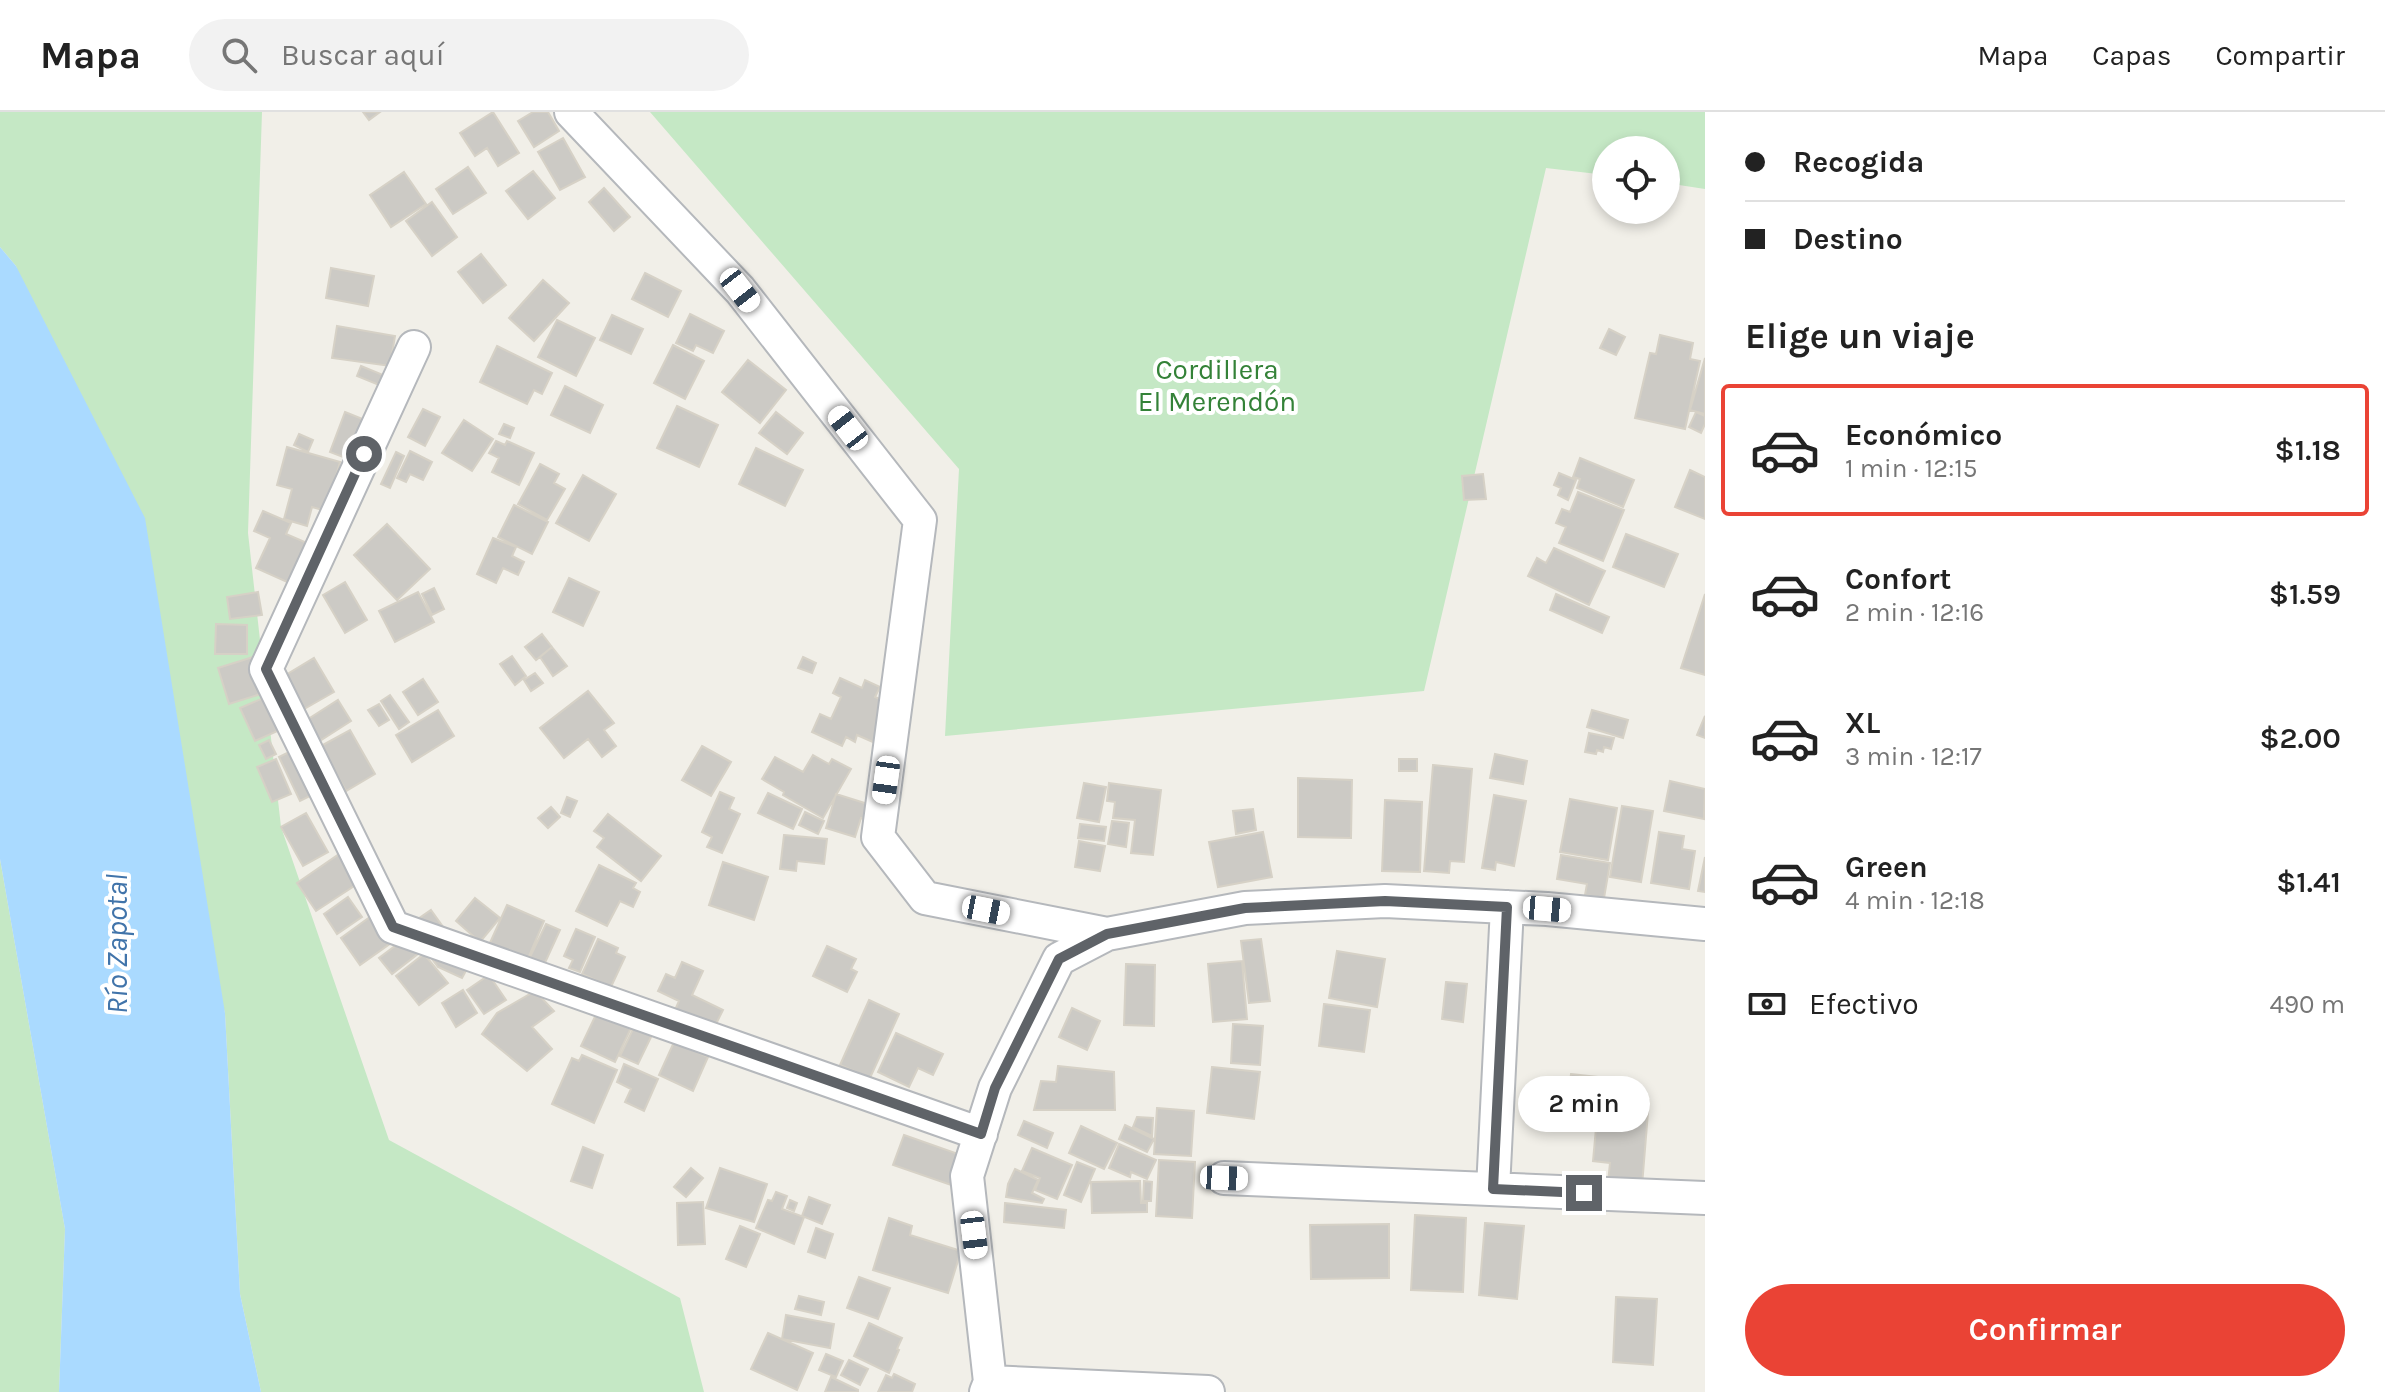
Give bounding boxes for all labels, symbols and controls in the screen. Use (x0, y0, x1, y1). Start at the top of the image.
search box (189, 19, 749, 91)
text: Mapa (40, 33, 141, 78)
icon: search (217, 33, 261, 77)
text: Buscar aquí (281, 37, 445, 73)
text: Mapa (1977, 39, 2048, 72)
text: Capas (2092, 39, 2171, 72)
text: Compartir (2215, 39, 2345, 72)
map controls (1592, 136, 1680, 224)
button: locate (1592, 136, 1680, 224)
text: Recogida (1793, 144, 1924, 180)
text: Destino (1793, 221, 1903, 257)
car (716, 264, 764, 316)
text: Elige un viaje (1745, 315, 1975, 357)
park label: Cordillera El Merendón (1138, 353, 1296, 418)
car (824, 402, 872, 454)
icon: car (1749, 414, 1821, 486)
text: Económico (1845, 417, 2002, 453)
text: $1.18 (2275, 432, 2341, 468)
route start (346, 436, 382, 472)
text: 1 min · 12:15 (1845, 453, 1977, 484)
icon: car (1749, 558, 1821, 630)
text: Confort (1845, 561, 1951, 597)
text: $1.59 (2269, 576, 2341, 612)
text: 2 min · 12:16 (1845, 597, 1984, 628)
icon: car (1749, 702, 1821, 774)
text: XL (1845, 705, 1880, 741)
text: $2.00 (2259, 720, 2341, 756)
text: 3 min · 12:17 (1845, 741, 1982, 772)
car (871, 755, 901, 805)
icon: car (1749, 846, 1821, 918)
text: Green (1845, 849, 1928, 885)
text: $1.41 (2276, 864, 2341, 900)
water label: Río Zapotal (99, 874, 135, 1014)
text: 4 min · 12:18 (1845, 885, 1985, 916)
car (960, 894, 1012, 926)
car (1522, 895, 1572, 923)
icon: cash (1745, 982, 1789, 1026)
text: Efectivo (1809, 986, 1919, 1022)
text: 490 m (2269, 989, 2345, 1020)
callout: 2 min (1518, 1077, 1650, 1133)
text: 2 min (1549, 1088, 1619, 1119)
car (1200, 1165, 1248, 1191)
route end (1566, 1175, 1602, 1211)
car (959, 1210, 989, 1260)
button: Confirmar (1745, 1284, 2345, 1376)

